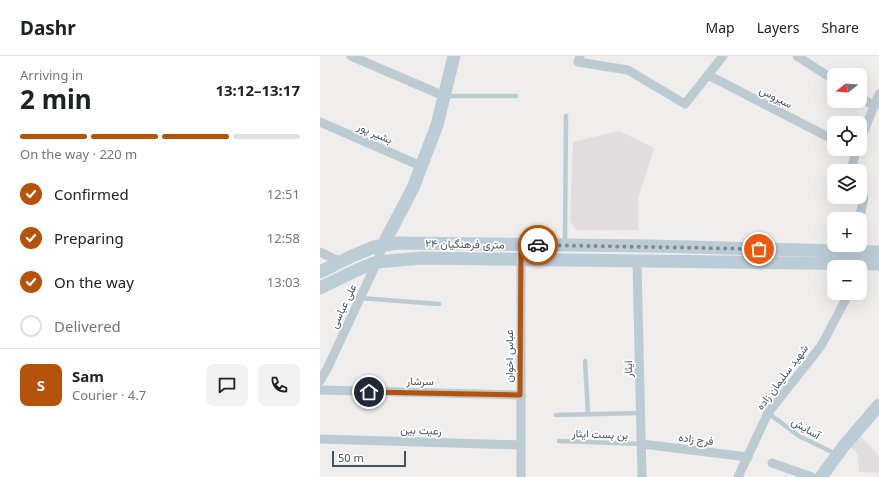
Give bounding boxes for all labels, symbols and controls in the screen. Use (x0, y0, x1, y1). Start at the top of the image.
text: Dashr (20, 15, 76, 41)
text: Map (706, 18, 735, 37)
text: Layers (757, 18, 799, 37)
text: Share (821, 18, 859, 37)
text: Arriving in (20, 66, 83, 84)
north arrow (827, 68, 867, 108)
map controls (827, 68, 867, 300)
text: 13:12–13:17 (215, 80, 300, 100)
text: 2 min (20, 81, 92, 117)
street label: سیروس (757, 82, 796, 111)
button: locate (827, 116, 867, 156)
street label: بشیر پور (354, 118, 395, 148)
text: On the way · 220 m (20, 145, 137, 163)
button: layers (827, 164, 867, 204)
icon: check (20, 183, 42, 205)
text: Confirmed (54, 184, 129, 204)
text: 12:51 (267, 185, 300, 203)
button: + (827, 212, 867, 252)
courier (518, 225, 558, 265)
icon: check (20, 227, 42, 249)
text: Preparing (54, 228, 124, 248)
text: 12:58 (267, 229, 300, 247)
pin (742, 232, 776, 266)
icon: car (527, 234, 549, 256)
street label: ۲۴ متری فرهنگیان (425, 235, 505, 252)
icon: bag (748, 238, 770, 260)
button: − (827, 260, 867, 300)
icon: check (20, 271, 42, 293)
text: On the way (54, 272, 134, 292)
text: 13:03 (267, 273, 300, 291)
street label: علی عباسی (326, 281, 359, 330)
text: Delivered (54, 316, 121, 336)
street label: عباس اخوان (501, 329, 516, 383)
street label: شهید سلیمان زاده (752, 341, 811, 413)
street label: ایثار (620, 360, 635, 379)
button: chat (206, 364, 248, 406)
button: phone (258, 364, 300, 406)
text: Sam (72, 366, 104, 386)
street label: سرشار (405, 373, 434, 388)
text: S (37, 375, 45, 395)
pin (352, 375, 386, 409)
icon: home (358, 381, 380, 403)
text: Courier · 4.7 (72, 386, 146, 404)
street label: آسایش (789, 413, 825, 443)
street label: رعیت بین (400, 421, 442, 438)
street label: بن بست ایثار (571, 425, 629, 442)
street label: فرج زاده (677, 429, 715, 449)
scale bar (332, 449, 406, 468)
text: 50 m (338, 450, 364, 465)

